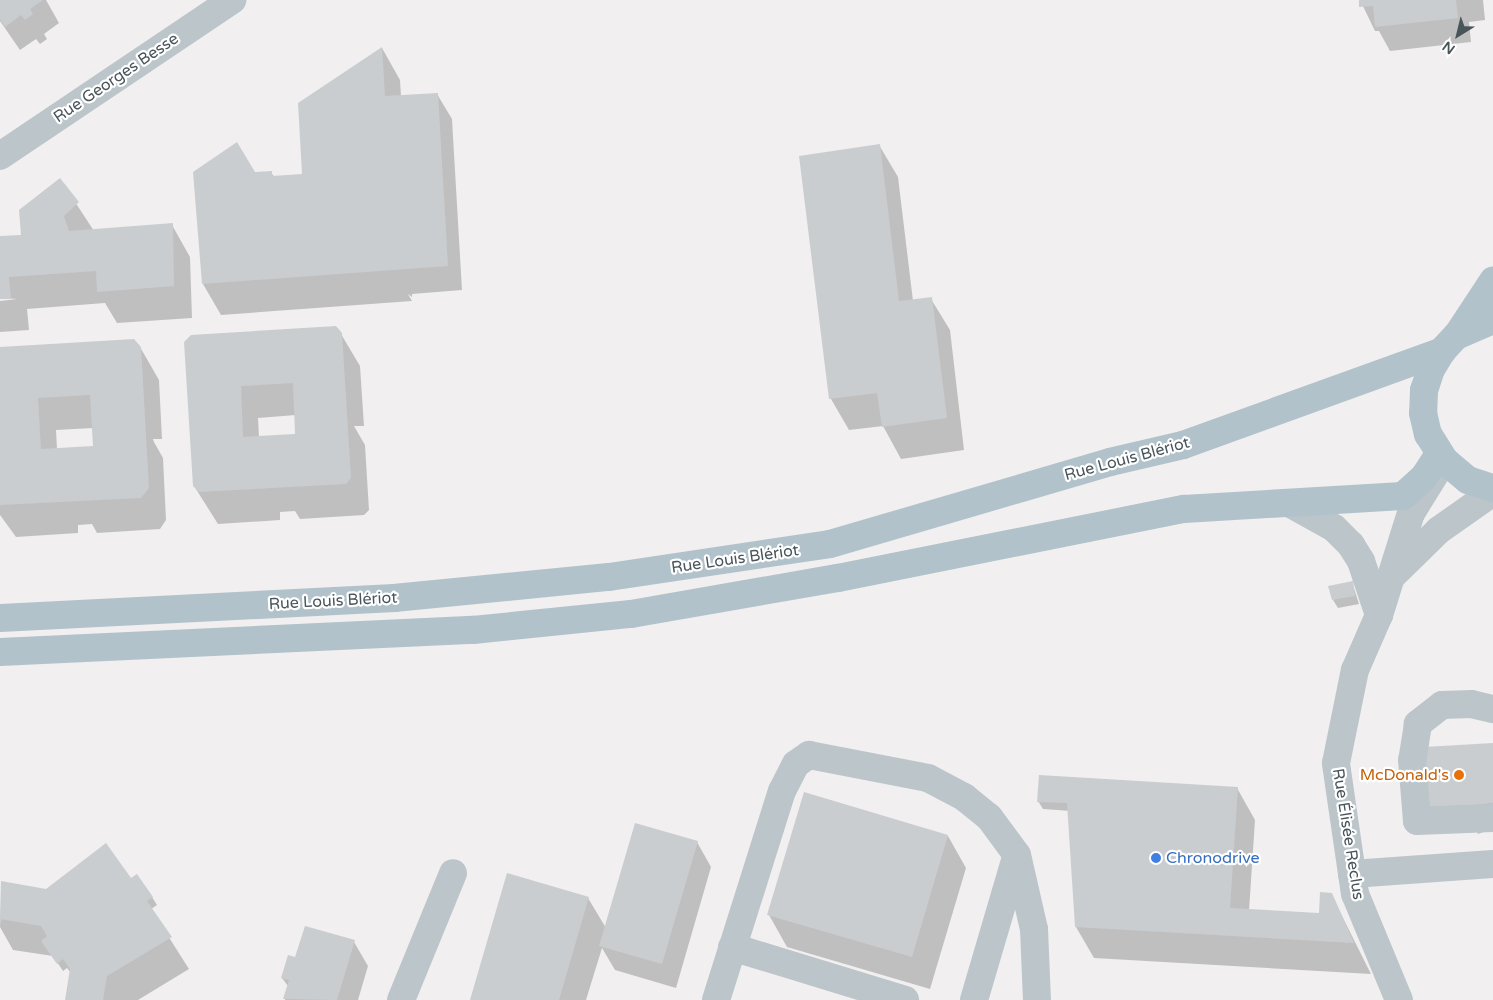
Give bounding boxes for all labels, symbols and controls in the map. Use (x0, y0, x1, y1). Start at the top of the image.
north arrow (1433, 10, 1483, 60)
street label: Rue Georges Besse (50, 29, 182, 127)
text: N (1439, 37, 1458, 58)
street label: Rue Louis Blériot (1062, 433, 1192, 485)
street label: Rue Louis Blériot (670, 541, 800, 577)
street label: Rue Louis Blériot (268, 588, 398, 614)
place label: McDonald's (1360, 765, 1449, 785)
street label: Rue Élisée Reclus (1328, 767, 1368, 901)
marker: McDonald's (1453, 769, 1465, 781)
place label: Chronodrive (1166, 848, 1260, 868)
marker: Chronodrive (1150, 852, 1162, 864)

